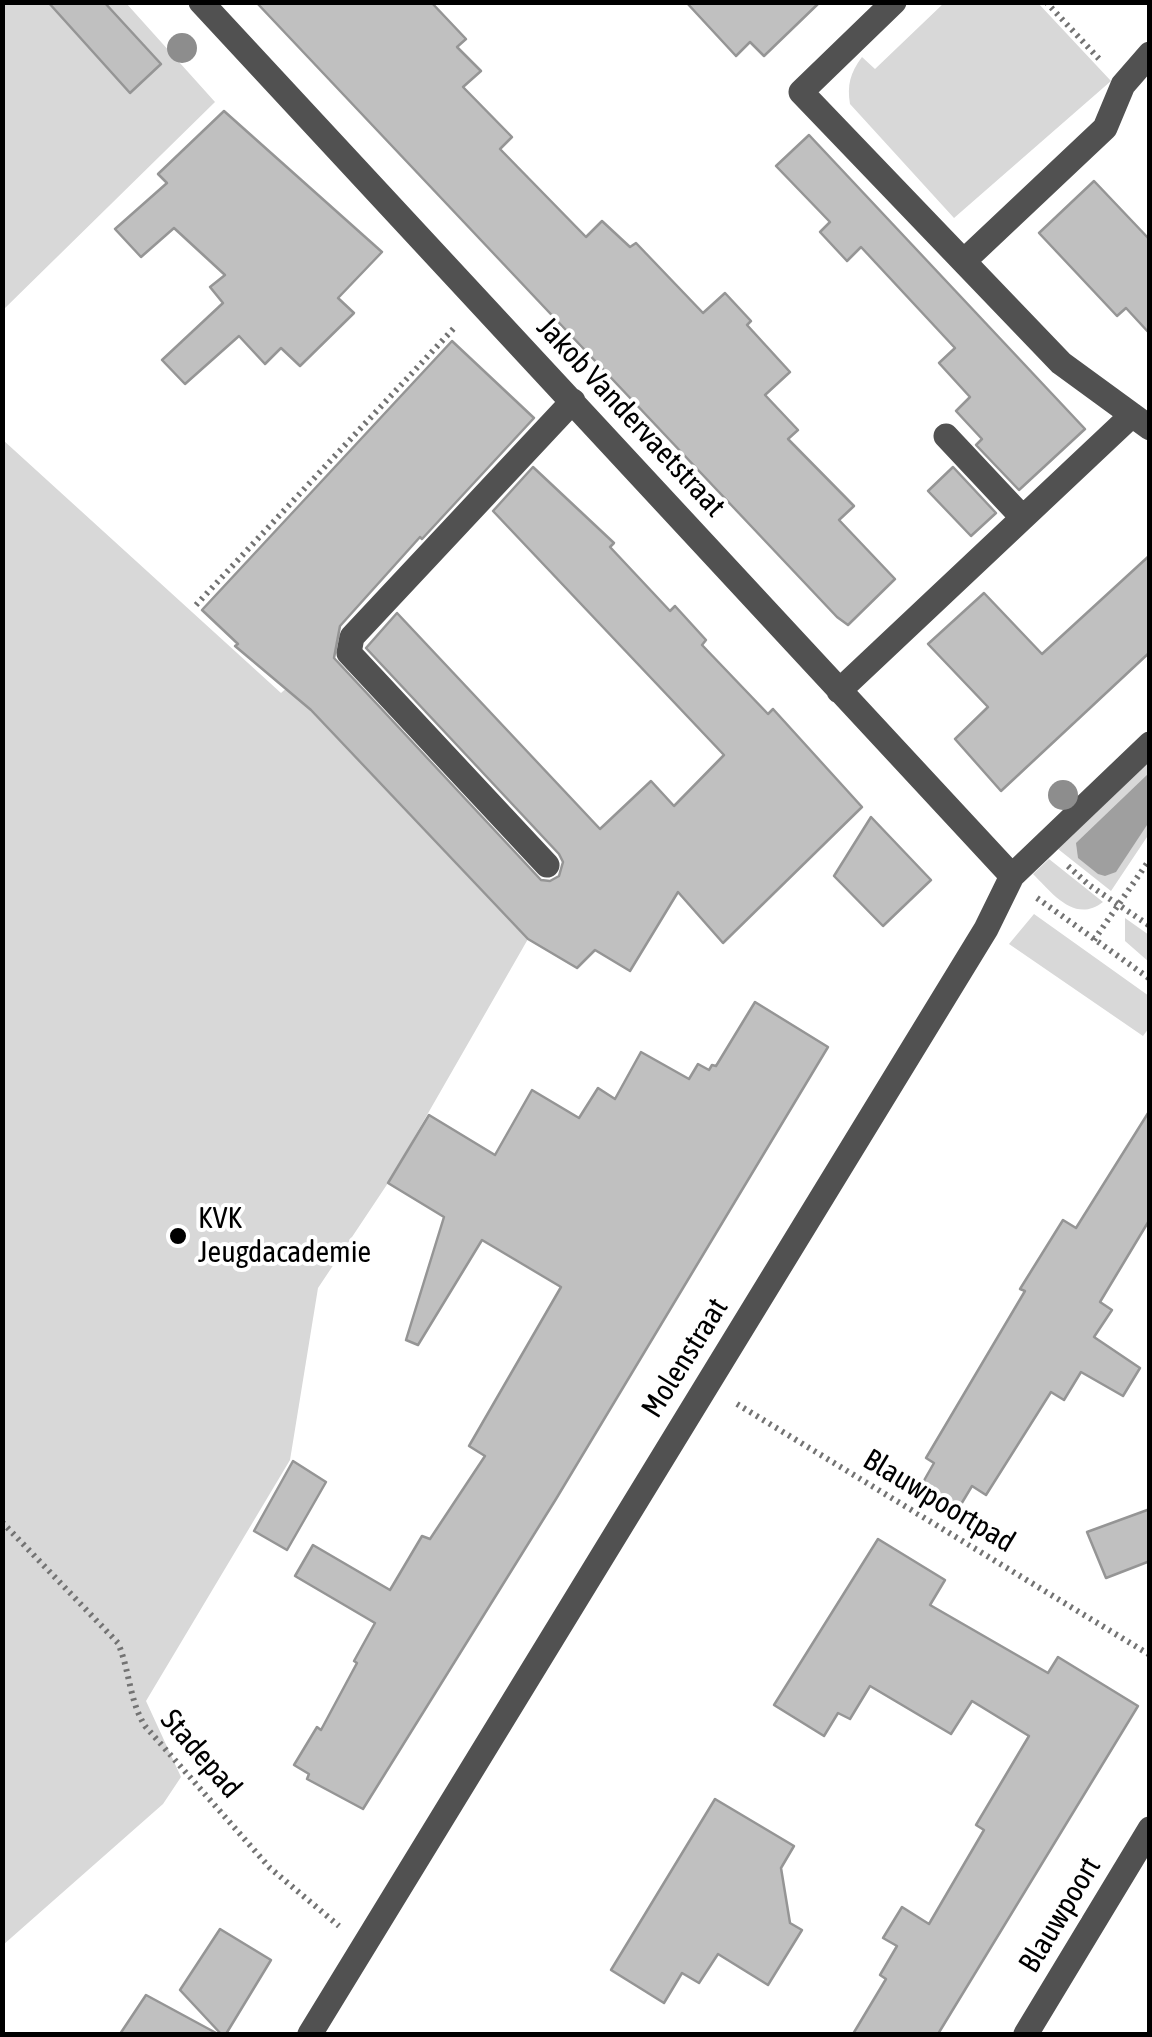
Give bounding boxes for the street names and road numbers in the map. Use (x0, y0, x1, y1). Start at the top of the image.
street label: Jakob Vandervaetstraat (529, 310, 733, 524)
street label: Molenstraat (634, 1292, 736, 1424)
street label: Blauwpoortpad (857, 1442, 1021, 1560)
street label: Stadepad (153, 1702, 249, 1806)
street label: Blauwpoort (1012, 1851, 1108, 1979)

